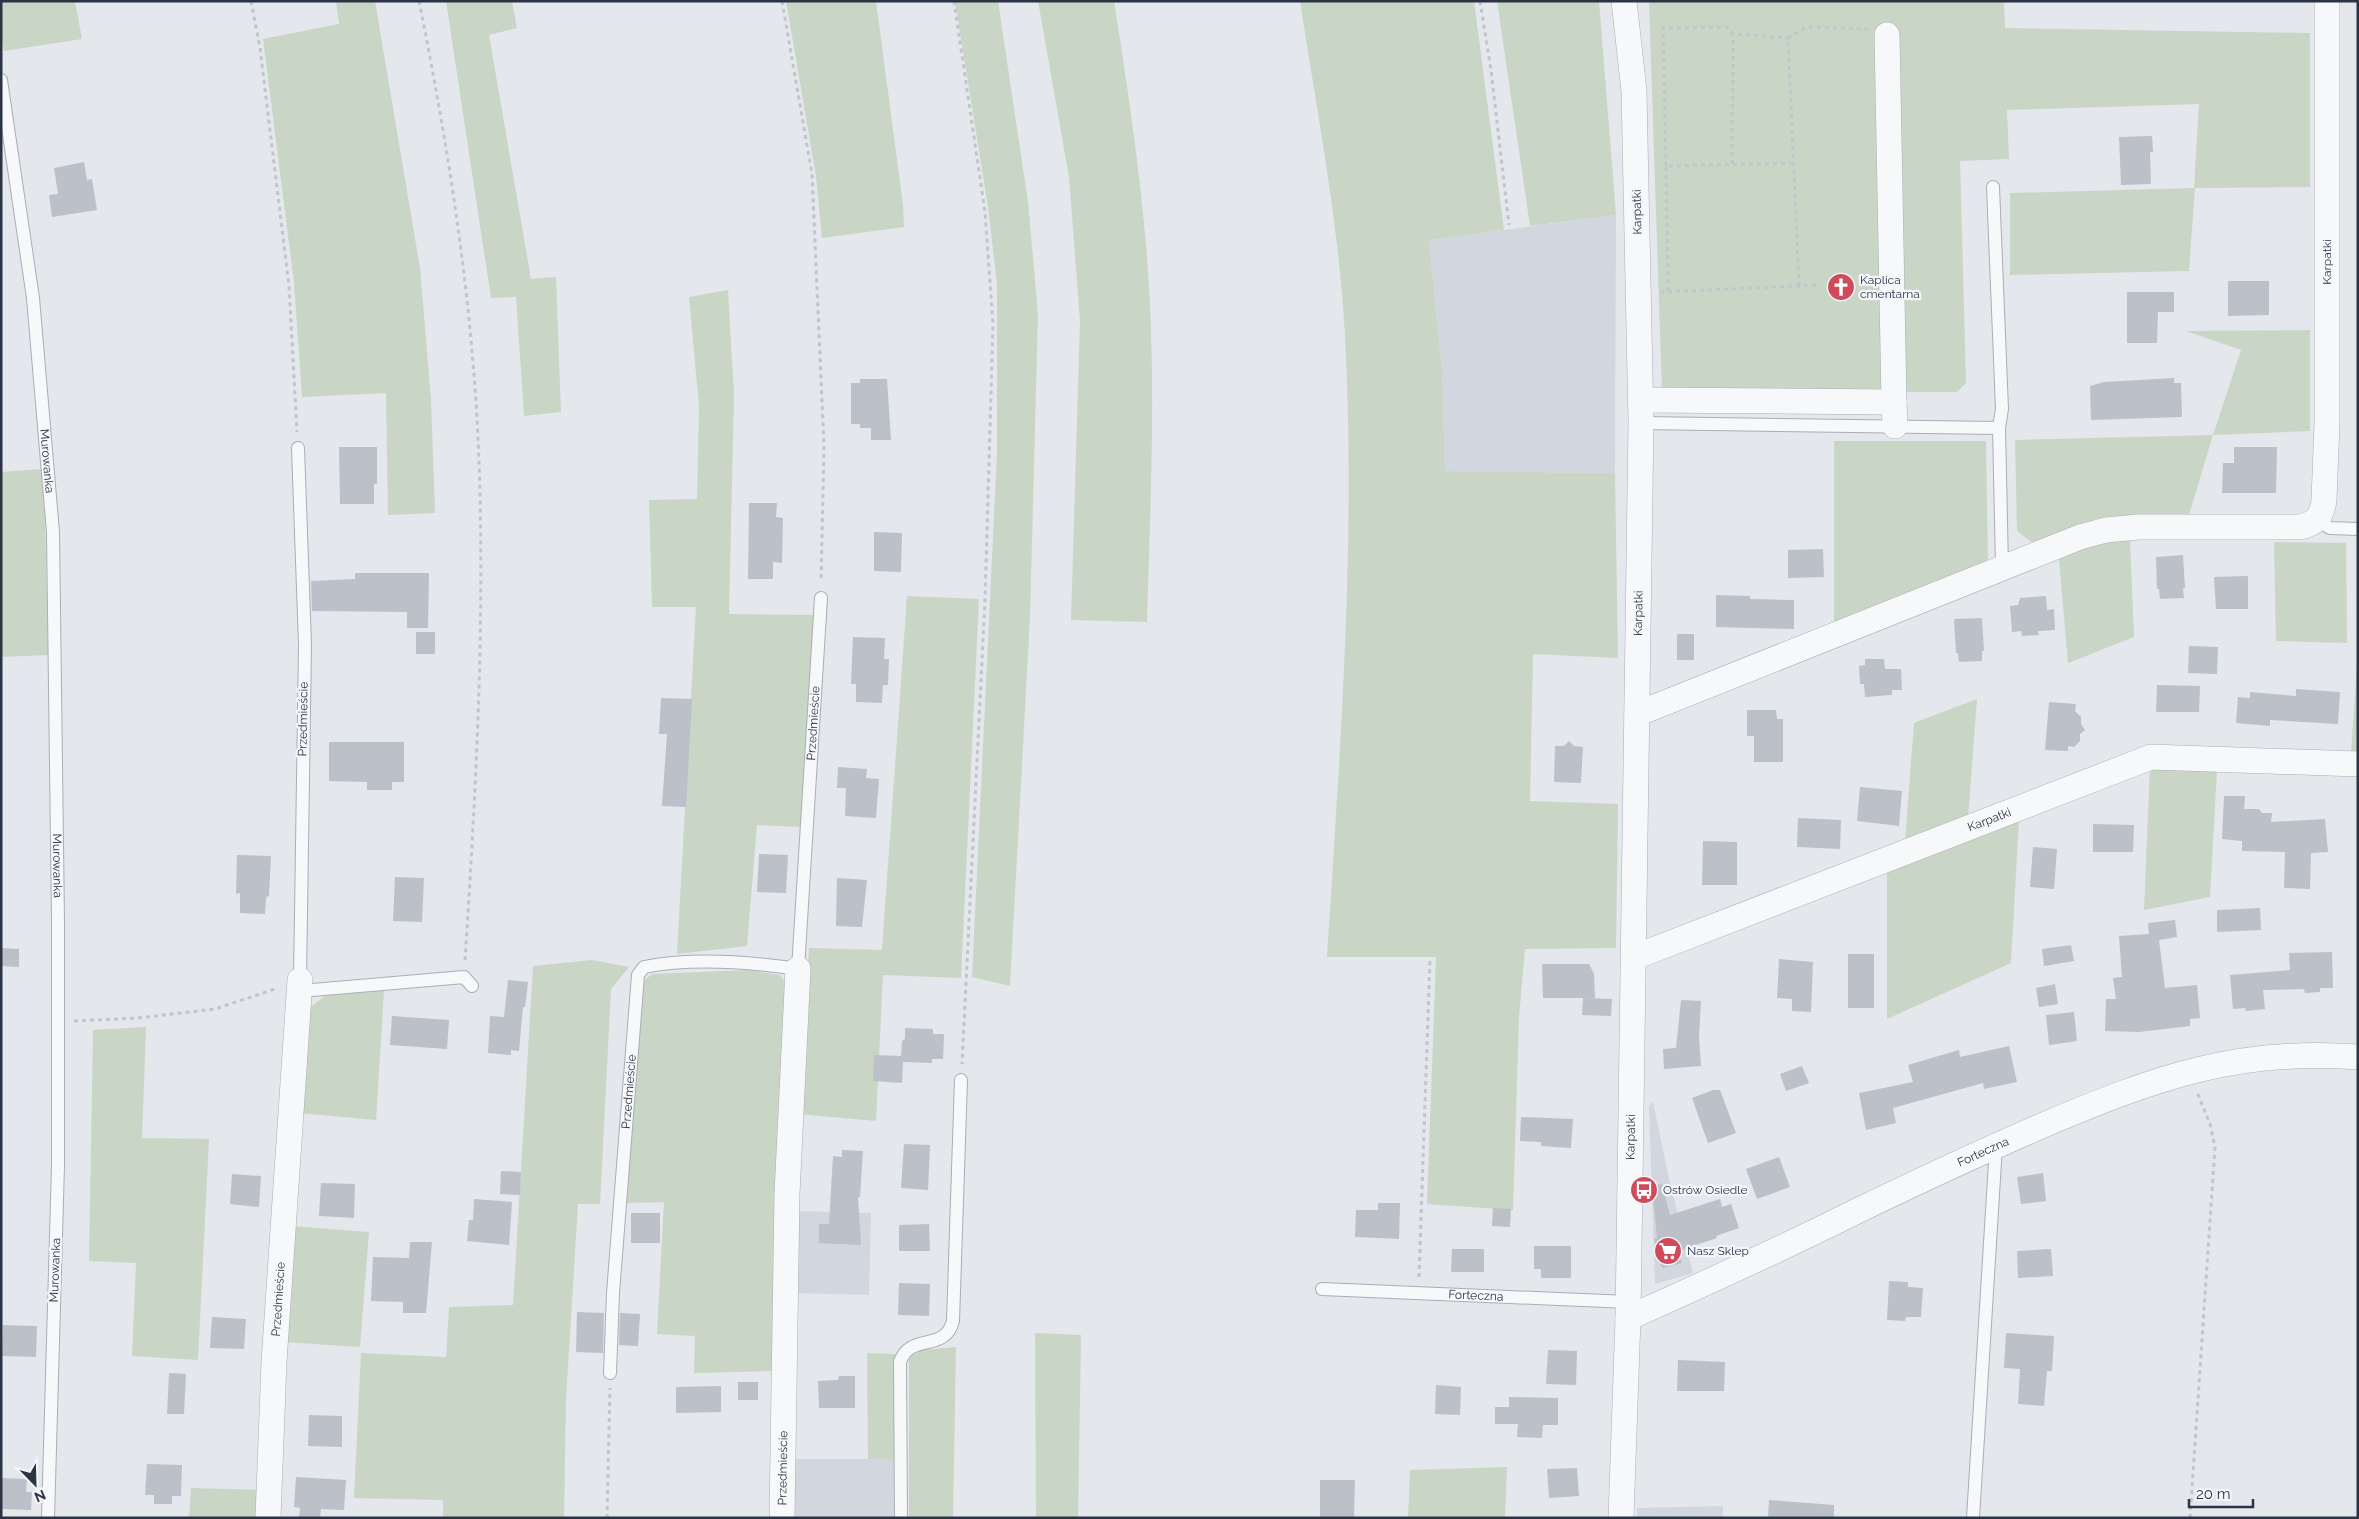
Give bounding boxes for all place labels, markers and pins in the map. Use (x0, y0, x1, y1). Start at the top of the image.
church icon: Kaplica cmentarna (1826, 272, 1856, 302)
place label: Kaplica cmentarna (1860, 273, 1920, 301)
bus stop icon: Ostrów Osiedle (1629, 1175, 1659, 1205)
place label: Ostrów Osiedle (1663, 1183, 1748, 1197)
supermarket icon: Nasz Sklep (1653, 1236, 1683, 1266)
place label: Nasz Sklep (1687, 1244, 1749, 1258)

